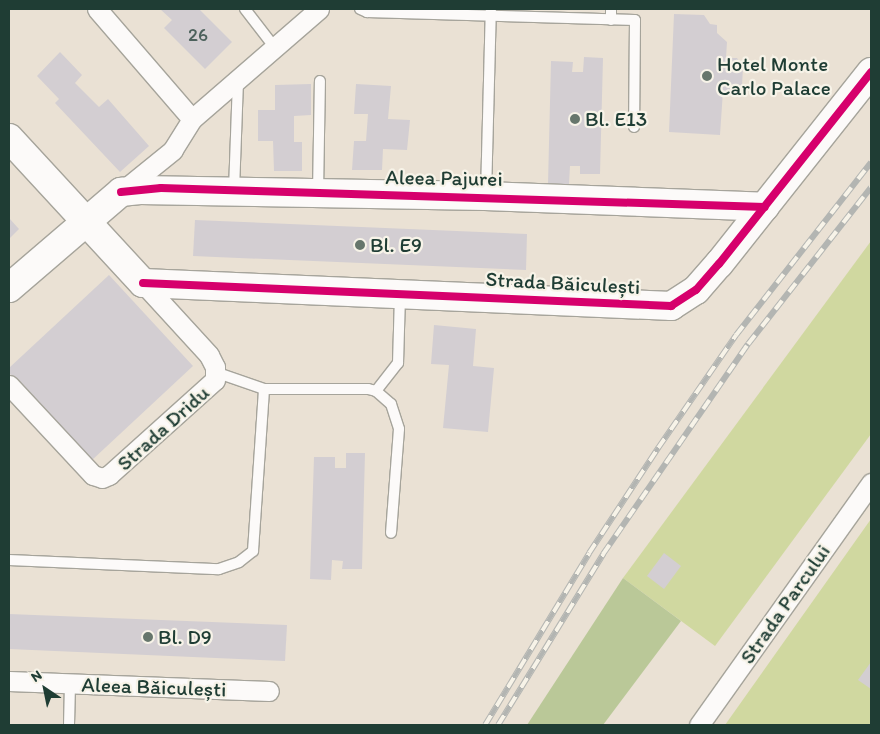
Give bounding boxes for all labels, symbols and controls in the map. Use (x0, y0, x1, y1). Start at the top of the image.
house number: 26 (188, 24, 208, 46)
place label: Hotel Monte Carlo Palace (717, 51, 829, 101)
marker: Hotel Monte Carlo Palace (701, 70, 713, 82)
place label: Bl. E13 (585, 106, 647, 132)
marker: Bl. E13 (569, 113, 581, 125)
street label: Aleea Pajurei (385, 164, 503, 192)
place label: Bl. E9 (370, 232, 422, 258)
marker: Bl. E9 (354, 239, 366, 251)
street label: Strada Băiculești (485, 266, 641, 300)
street label: Strada Dridu (112, 380, 214, 476)
street label: Strada Parcului (735, 540, 835, 668)
place label: Bl. D9 (158, 624, 212, 650)
marker: Bl. D9 (142, 631, 154, 643)
north arrow (20, 664, 70, 714)
text: N (28, 666, 45, 686)
street label: Aleea Băiculești (81, 672, 227, 702)

